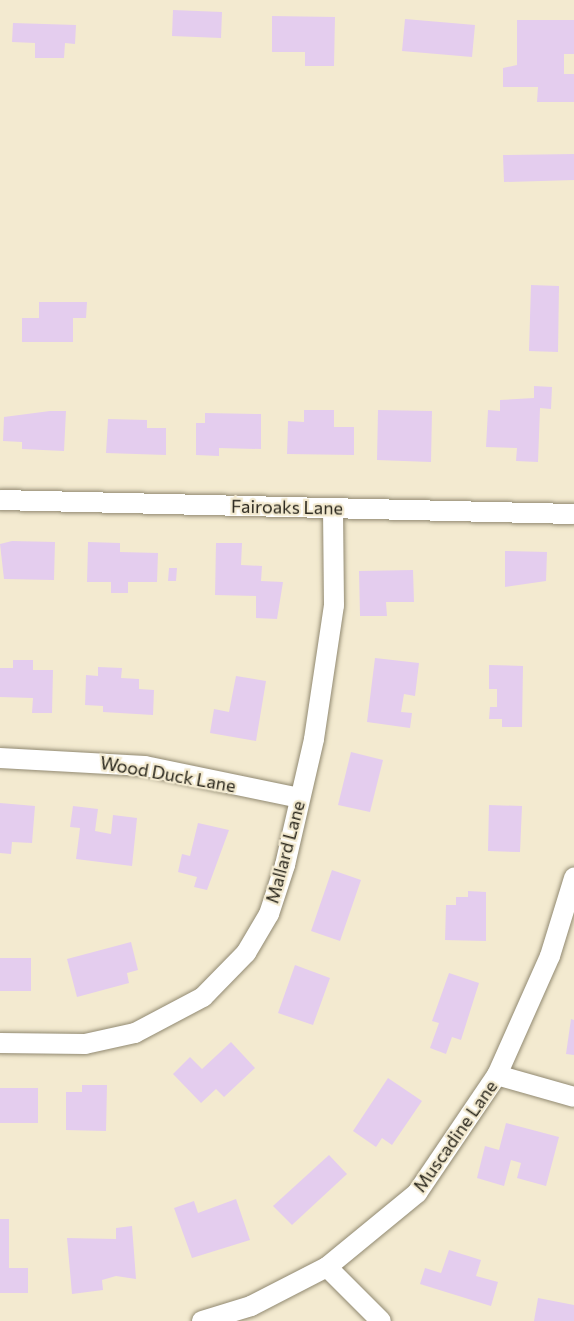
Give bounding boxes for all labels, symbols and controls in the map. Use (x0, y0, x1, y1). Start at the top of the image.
street label: Fairoaks Lane (231, 495, 343, 519)
street label: Wood Duck Lane (98, 751, 238, 797)
street label: Mallard Lane (261, 798, 309, 906)
street label: Muscadine Lane (408, 1076, 502, 1196)

